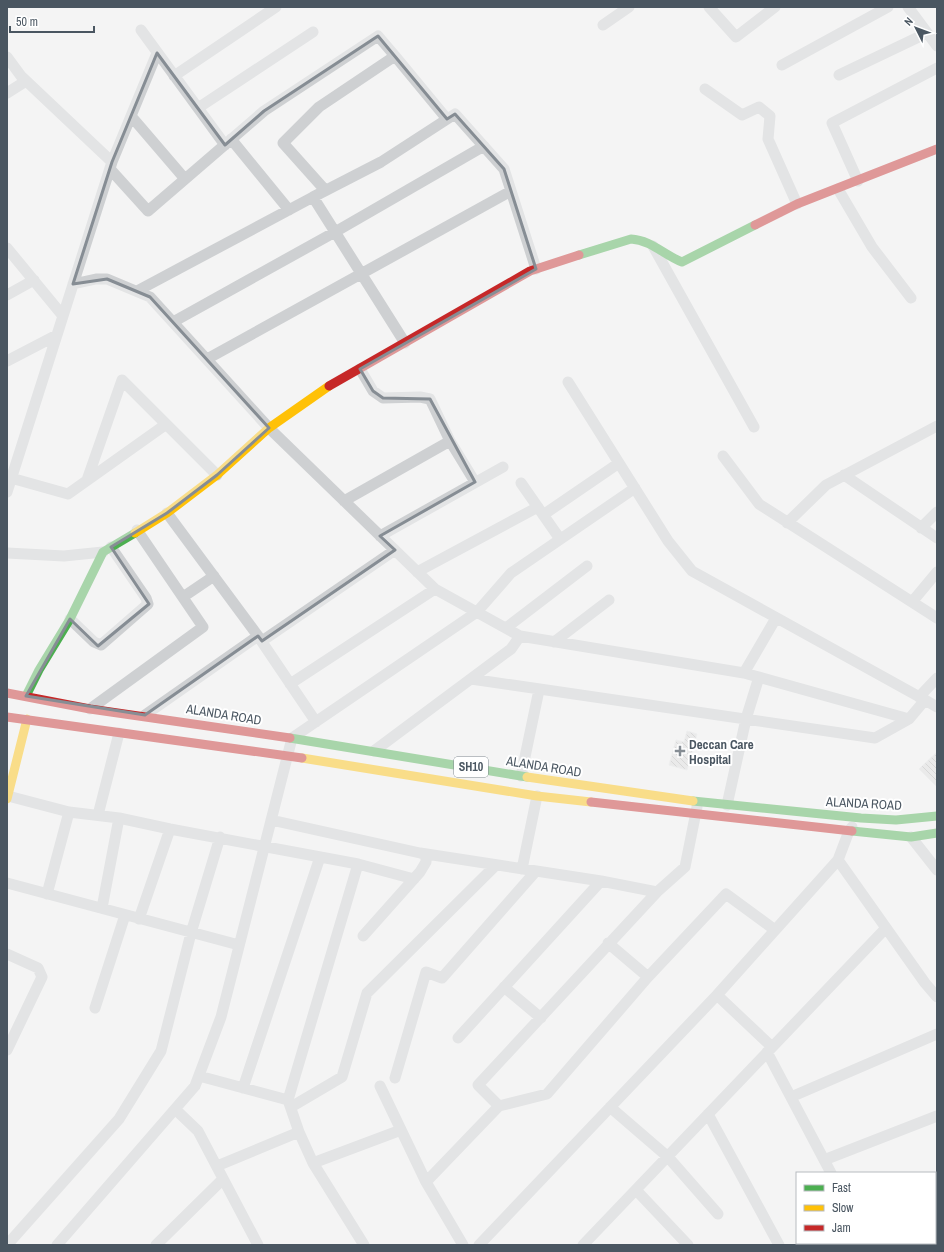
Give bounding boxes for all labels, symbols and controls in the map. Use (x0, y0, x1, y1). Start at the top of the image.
scale bar (10, 8, 94, 34)
north arrow (896, 8, 936, 48)
text: 50 m (16, 14, 38, 30)
text: N (901, 14, 916, 28)
street label: ALANDA ROAD (184, 700, 263, 729)
place label: Deccan Care Hospital (689, 736, 754, 768)
marker: Deccan Care Hospital (674, 745, 686, 757)
street label: ALANDA ROAD (504, 752, 583, 781)
road number: SH10 (454, 757, 488, 777)
street label: ALANDA ROAD (825, 793, 903, 814)
legend (796, 1172, 936, 1244)
text: Fast (832, 1180, 851, 1196)
text: Slow (832, 1200, 854, 1216)
text: Jam (832, 1220, 851, 1236)

